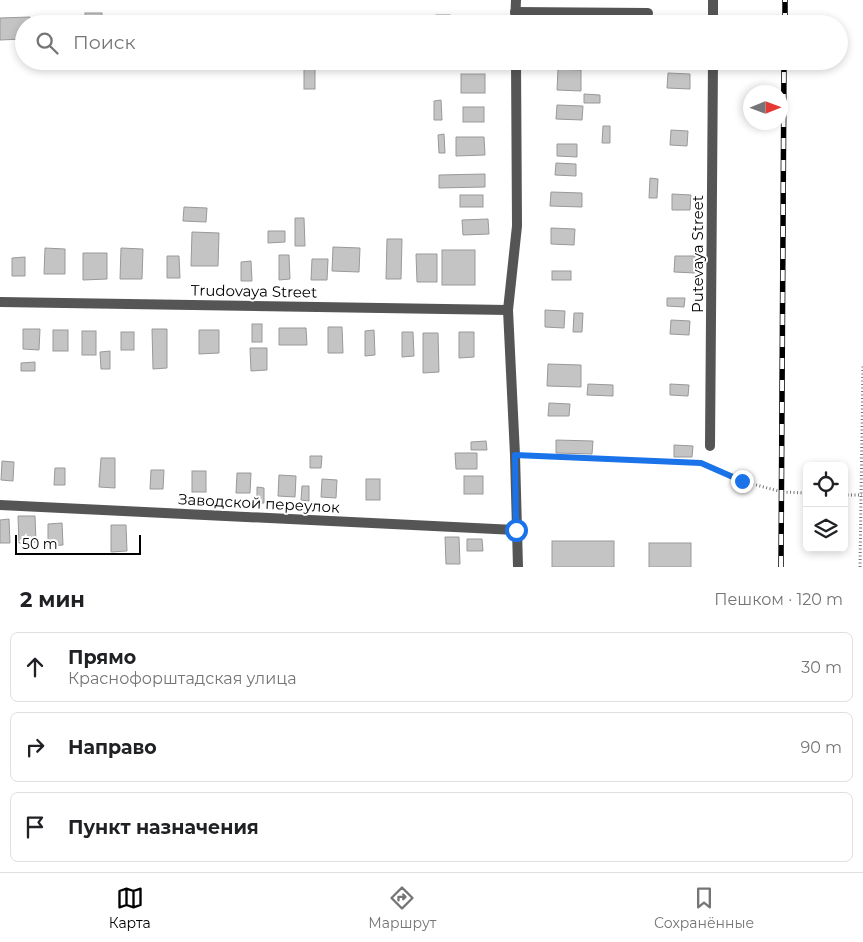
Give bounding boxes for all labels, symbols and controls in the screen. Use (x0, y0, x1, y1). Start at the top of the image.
search box (15, 15, 848, 70)
icon: search (33, 29, 61, 57)
text: Поиск (73, 31, 136, 54)
north arrow (743, 85, 788, 130)
street label: Putevaya Street (688, 195, 707, 313)
street label: Trudovaya Street (191, 280, 317, 302)
map controls (803, 462, 848, 552)
button: locate (803, 462, 848, 507)
route end (731, 470, 754, 493)
street label: Заводской переулок (178, 489, 341, 517)
button: layers (803, 507, 848, 552)
route start (505, 519, 528, 542)
scale bar (15, 532, 141, 555)
text: 50 m (22, 535, 58, 553)
text: 2 мин (20, 587, 85, 612)
text: Пешком · 120 m (714, 590, 843, 609)
text: Прямо (68, 646, 136, 669)
icon: ahead (21, 653, 49, 681)
text: 30 m (801, 658, 842, 677)
text: Краснофорштадская улица (68, 669, 297, 688)
icon: right (21, 733, 49, 761)
text: Направо (68, 736, 157, 759)
text: 90 m (800, 738, 842, 757)
icon: arrive (21, 813, 49, 841)
text: Пункт назначения (68, 816, 259, 839)
tab: Карта (109, 884, 151, 932)
tab: Маршрут (368, 884, 436, 932)
tab: Сохранённые (654, 884, 754, 932)

